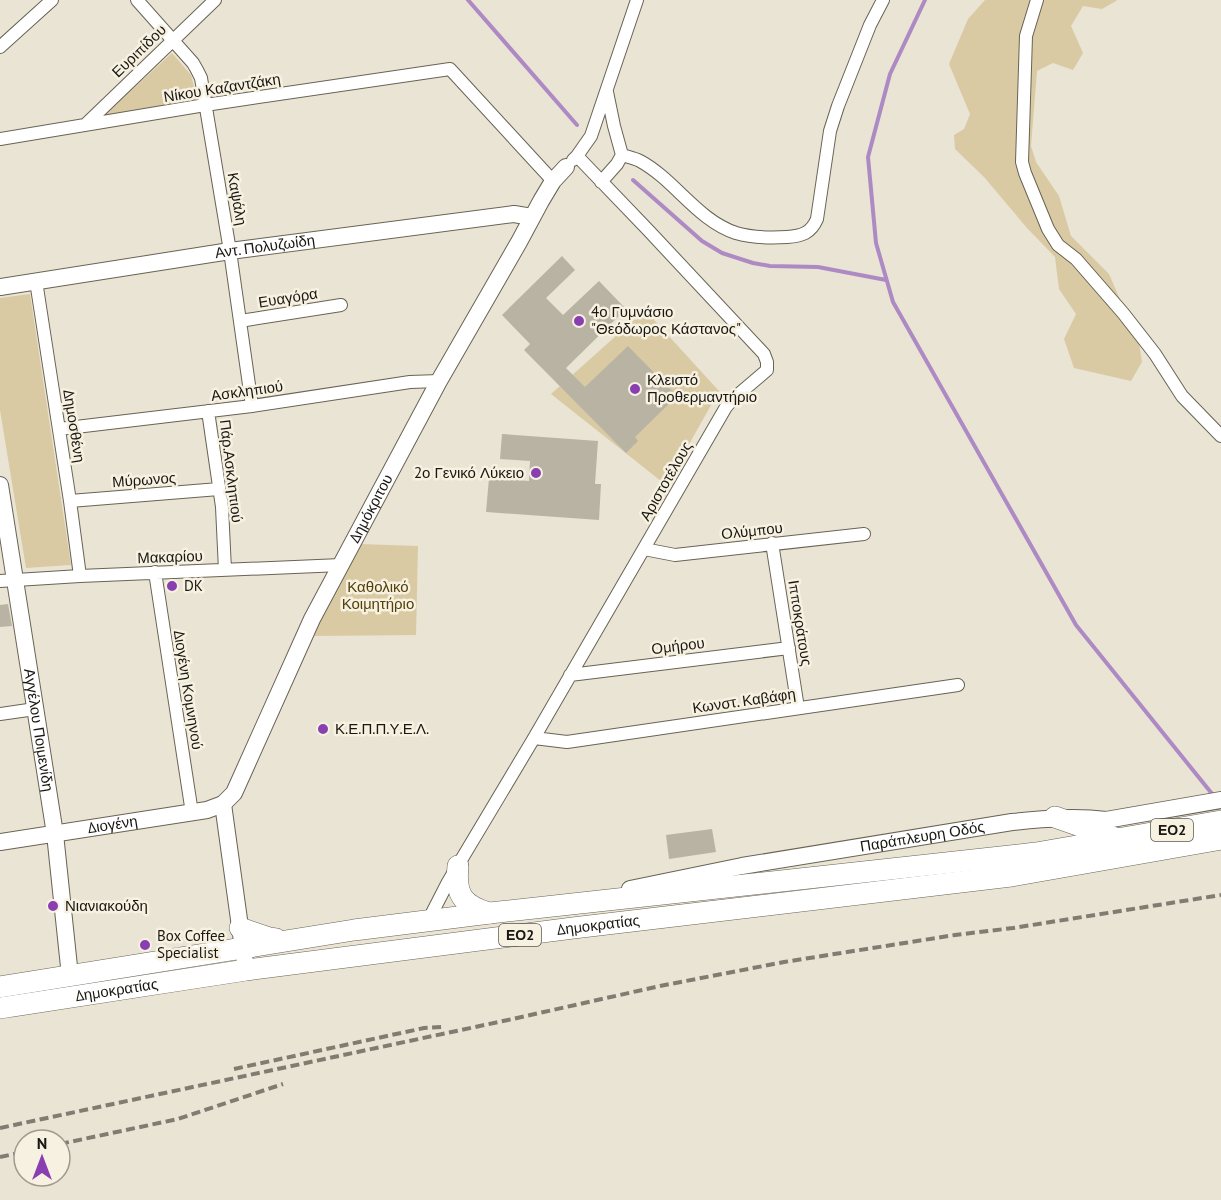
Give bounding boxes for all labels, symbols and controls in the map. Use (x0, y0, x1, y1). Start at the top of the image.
street label: Ευριπίδου (108, 20, 170, 81)
street label: Νίκου Καζαντζάκη (162, 69, 282, 106)
street label: Καψάλη (223, 171, 252, 227)
street label: Αντ. Πολυζωίδη (213, 230, 316, 262)
street label: Ευαγόρα (257, 283, 319, 312)
place label: 4ο Γυμνάσιο "Θεόδωρος Κάστανος" (591, 302, 741, 338)
marker: 4ο Γυμνάσιο "Θεόδωρος Κάστανος" (572, 314, 586, 328)
place label: Κλειστό Προθερμαντήριο (647, 370, 757, 406)
street label: Ασκληπιού (210, 376, 284, 405)
marker: Κλειστό Προθερμαντήριο (628, 382, 642, 396)
street label: Δημοσθένη (59, 388, 90, 464)
street label: Πάρ.Ασκληπιού (216, 418, 247, 524)
street label: Αριστοτέλους (635, 438, 696, 524)
place label: 2ο Γενικό Λύκειο (414, 463, 524, 482)
marker: 2ο Γενικό Λύκειο (529, 466, 543, 480)
street label: Μύρωνος (111, 468, 177, 491)
street label: Δημόκριτου (344, 471, 397, 546)
street label: Ολύμπου (720, 518, 784, 543)
street label: Μακαρίου (137, 546, 203, 567)
place label: DK (184, 576, 203, 595)
park label: Καθολικό Κοιμητήριο (342, 577, 414, 613)
marker: DK (165, 579, 179, 593)
street label: Ιπποκράτους (784, 579, 817, 667)
street label: Διογένη Κομνηνού (170, 629, 207, 751)
street label: Ομήρου (650, 633, 706, 658)
street label: Αγγέλου Ποιμενίδη (20, 667, 58, 793)
street label: Κωνστ. Καβάφη (691, 684, 797, 717)
place label: Κ.Ε.Π.Π.Υ.Ε.Λ. (335, 719, 429, 738)
marker: Κ.Ε.Π.Π.Υ.Ε.Λ. (316, 722, 330, 736)
street label: Διογένη (86, 811, 139, 837)
street label: Παράπλευρη Οδός (859, 817, 986, 856)
road number: ΕΟ2 (1151, 819, 1193, 841)
place label: Νιανιακούδη (65, 896, 148, 915)
marker: Νιανιακούδη (46, 899, 60, 913)
street label: Δημοκρατίας (556, 910, 641, 939)
road number: ΕΟ2 (499, 924, 541, 946)
place label: Box Coffee Specialist (157, 926, 225, 962)
marker: Box Coffee Specialist (138, 938, 152, 952)
street label: Δημοκρατίας (74, 974, 159, 1005)
north arrow (12, 1128, 72, 1188)
text: N (37, 1133, 47, 1153)

